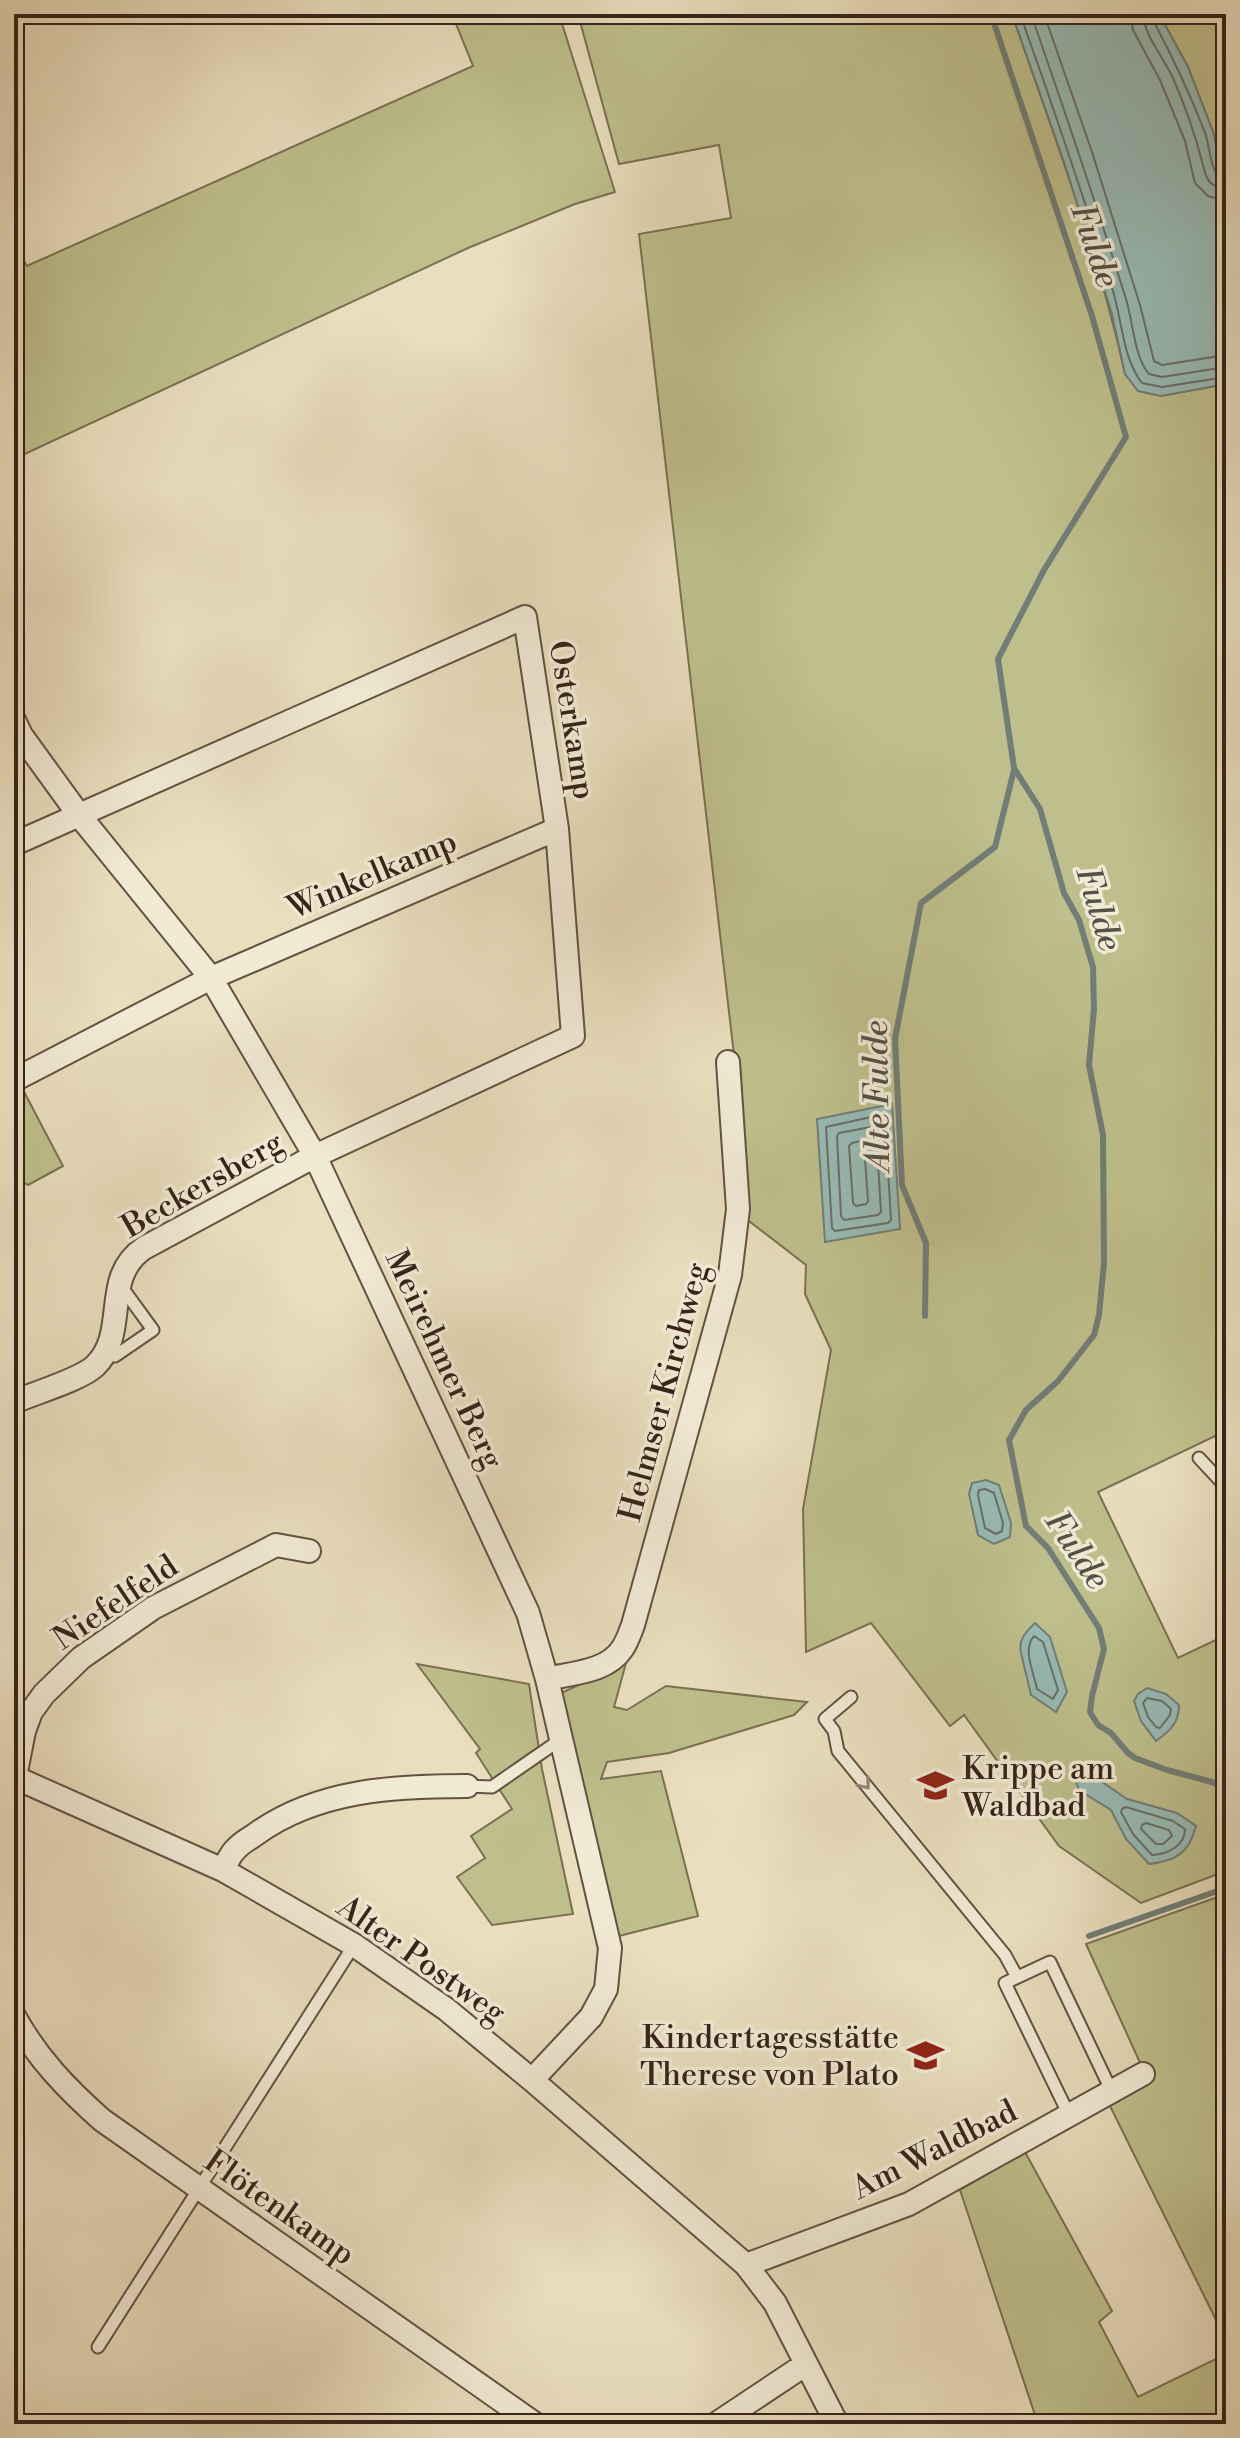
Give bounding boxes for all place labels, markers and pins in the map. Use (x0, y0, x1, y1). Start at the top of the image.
place label: Krippe am Waldbad (961, 1749, 1114, 1826)
school or university icon: Krippe am Waldbad (917, 1767, 955, 1805)
place label: Kindertagesstätte Therese von Plato (640, 2018, 899, 2095)
school or university icon: Kindertagesstätte Therese von Plato (906, 2036, 944, 2074)

